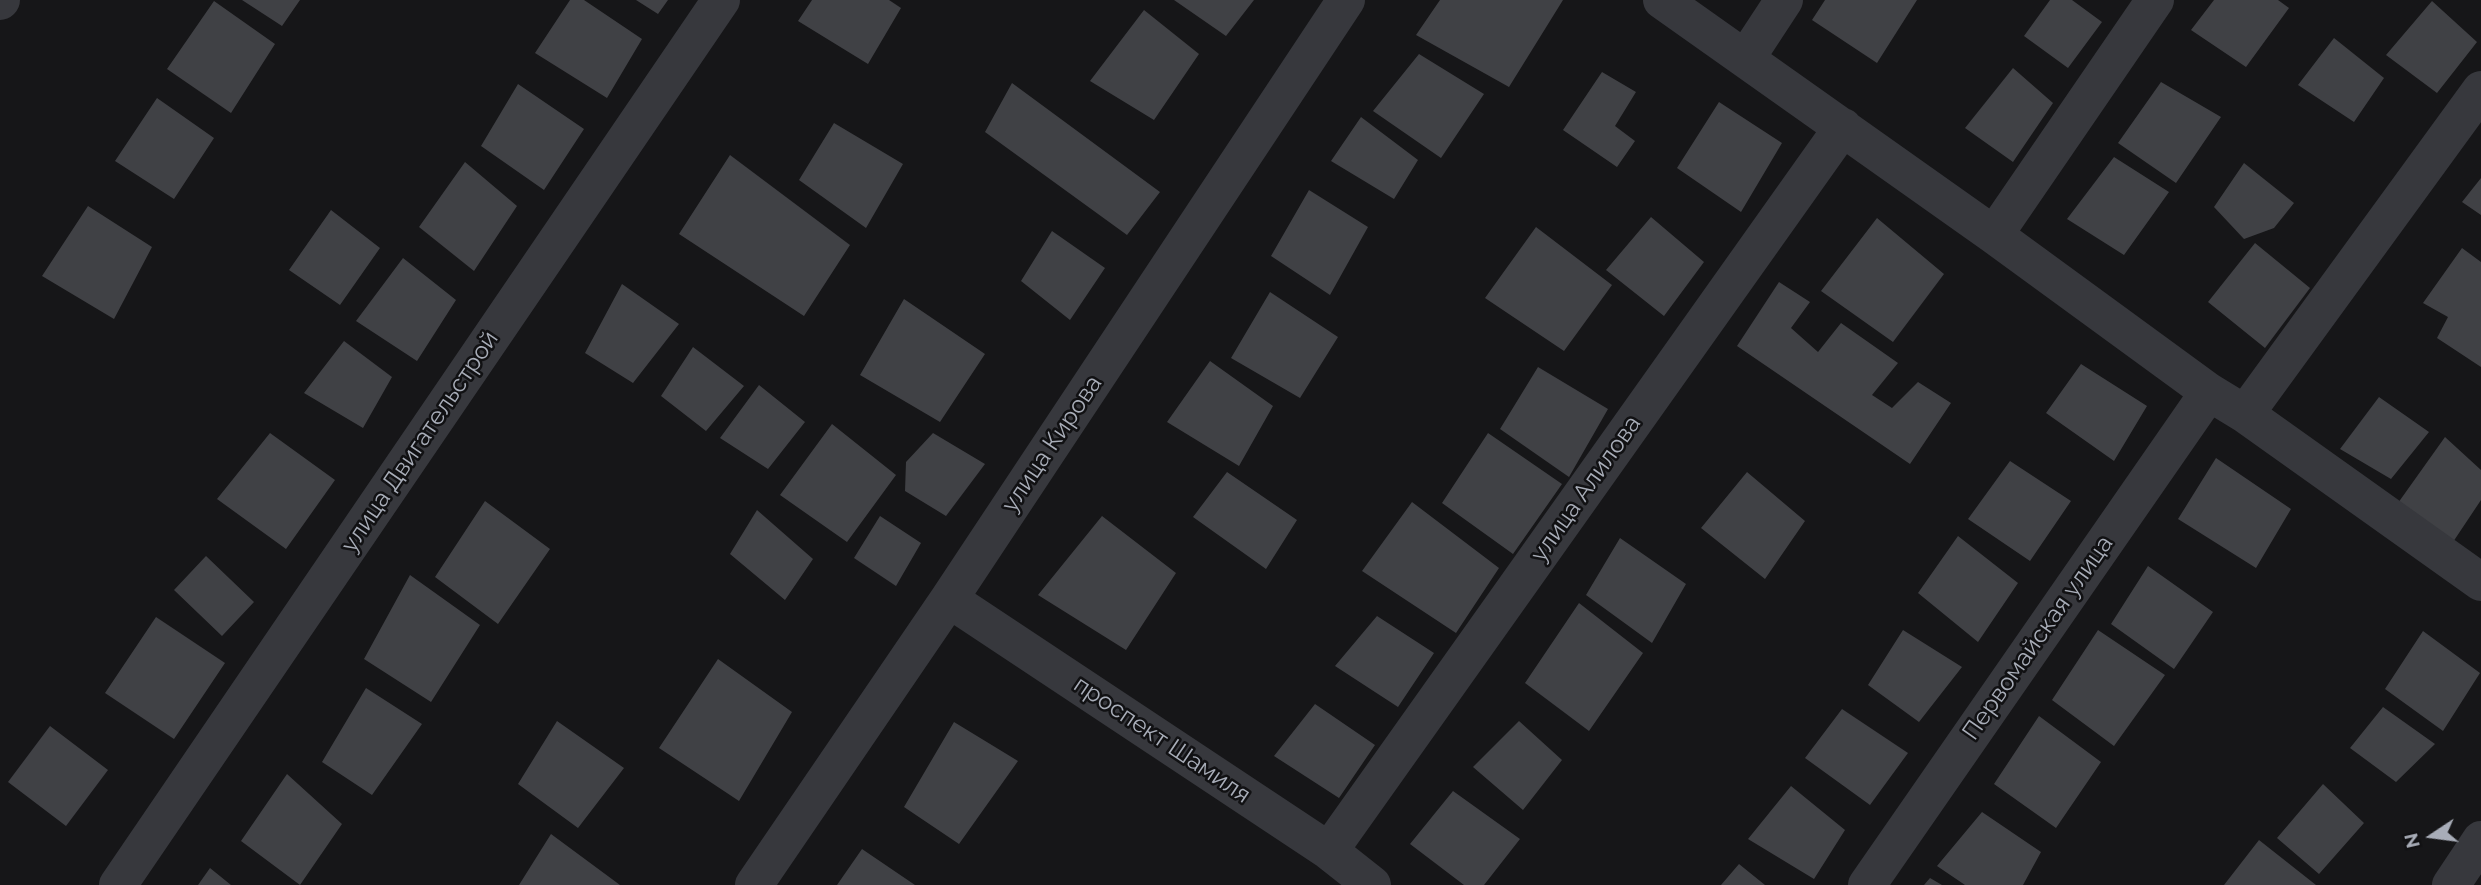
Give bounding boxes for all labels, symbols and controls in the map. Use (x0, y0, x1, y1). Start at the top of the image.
street label: улица Двигательстрой (335, 326, 505, 558)
street label: улица Кирова (996, 370, 1108, 518)
street label: улица Алилова (1525, 410, 1647, 568)
street label: Первомайская улица (1957, 530, 2119, 746)
street label: проспект Шамиля (1068, 670, 1256, 810)
north arrow (2397, 801, 2467, 871)
text: N (2399, 831, 2424, 850)

